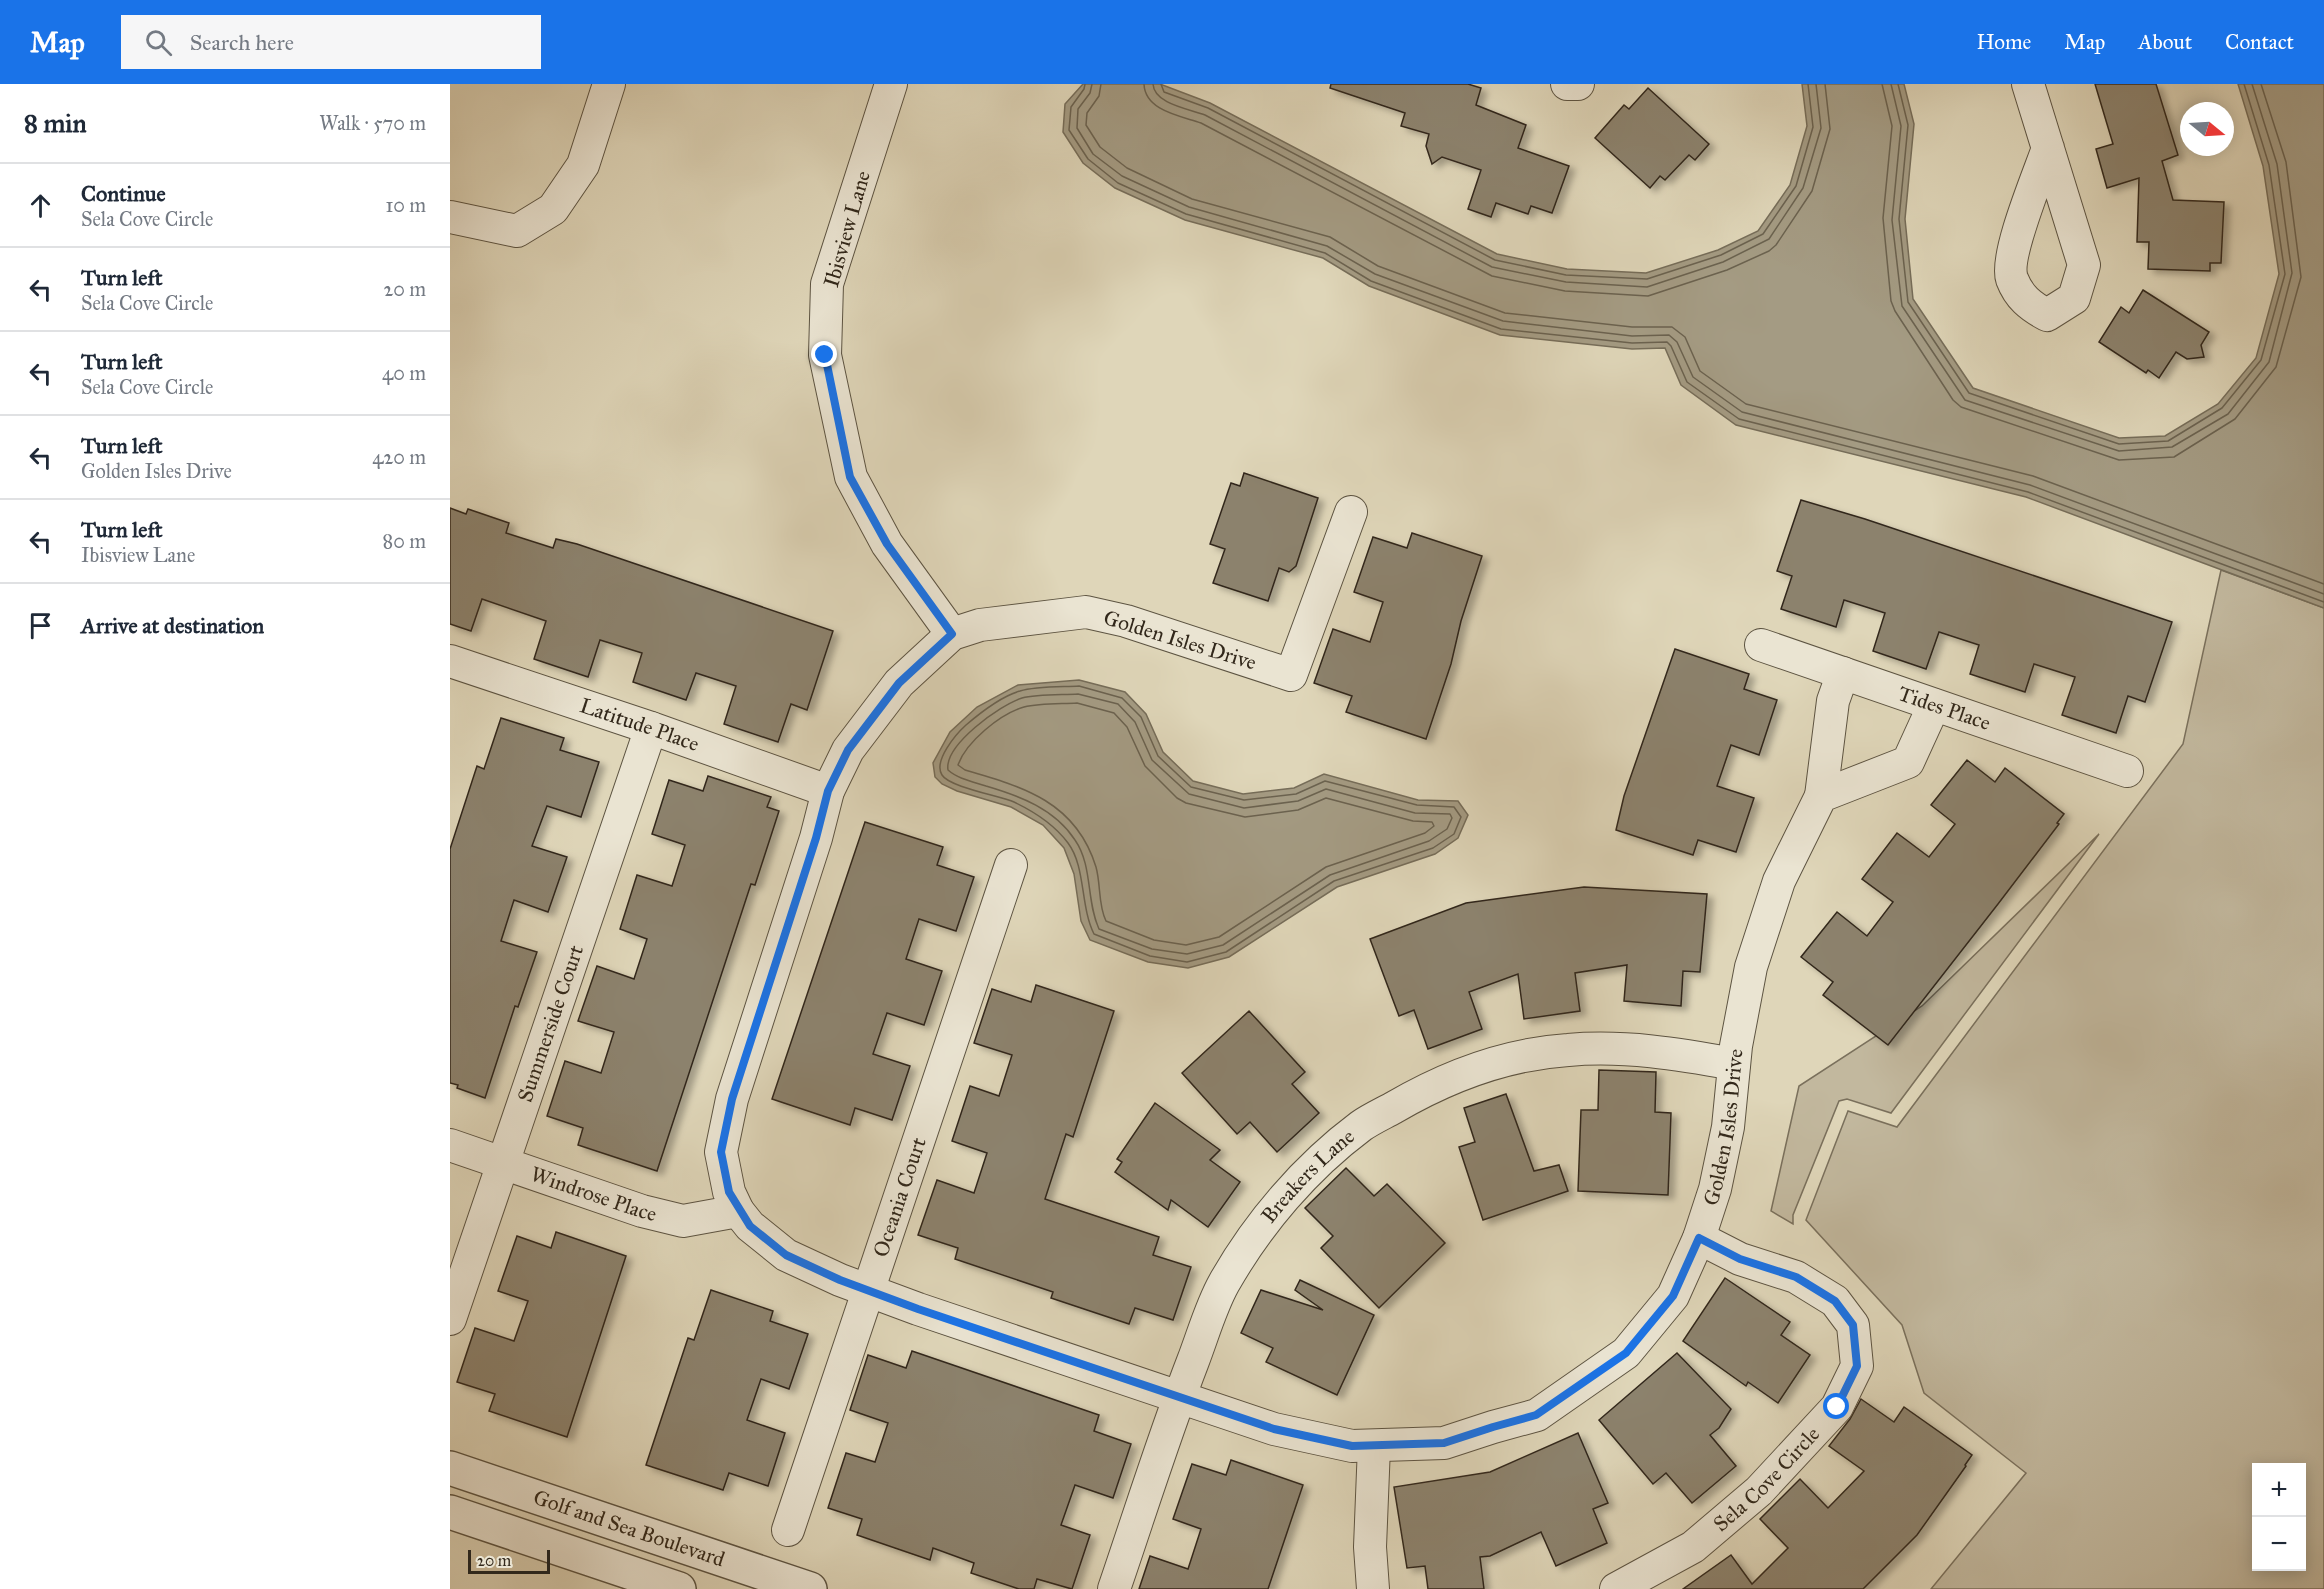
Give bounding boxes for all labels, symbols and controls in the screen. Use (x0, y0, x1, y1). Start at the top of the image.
search box (121, 15, 541, 69)
text: Map (30, 25, 85, 60)
icon: search (142, 26, 175, 59)
text: Search here (190, 29, 294, 56)
text: Home (1976, 29, 2031, 55)
text: Map (2064, 29, 2105, 55)
text: About (2138, 29, 2192, 55)
text: Contact (2225, 29, 2294, 55)
north arrow (2180, 102, 2234, 156)
text: 8 min (24, 107, 87, 139)
text: Walk · 570 m (319, 111, 426, 135)
street label: Ibisview Lane (818, 168, 876, 290)
text: Continue (81, 180, 166, 207)
icon: ahead (24, 189, 57, 222)
text: 10 m (385, 193, 426, 217)
text: Sela Cove Circle (81, 207, 213, 231)
text: Turn left (81, 264, 163, 291)
icon: left (24, 273, 57, 306)
text: 20 m (383, 277, 426, 301)
text: Sela Cove Circle (81, 291, 213, 315)
route end (811, 341, 837, 367)
text: Turn left (81, 348, 163, 375)
icon: left (24, 357, 57, 390)
text: 40 m (382, 361, 426, 385)
text: Sela Cove Circle (81, 375, 213, 399)
text: Turn left (81, 432, 163, 459)
icon: left (24, 441, 57, 474)
text: 420 m (372, 445, 426, 469)
text: Golden Isles Drive (81, 459, 232, 483)
text: Turn left (81, 516, 163, 543)
icon: left (24, 525, 57, 558)
text: 80 m (383, 529, 426, 553)
text: Ibisview Lane (81, 543, 195, 567)
street label: Golden Isles Drive (1100, 604, 1260, 676)
icon: arrive (24, 609, 57, 642)
text: Arrive at destination (81, 612, 264, 639)
street label: Tides Place (1895, 680, 1994, 736)
street label: Latitude Place (577, 692, 703, 757)
street label: Summerside Court (512, 941, 589, 1105)
street label: Golden Isles Drive (1697, 1047, 1749, 1209)
street label: Breakers Lane (1256, 1123, 1360, 1228)
street label: Oceania Court (867, 1133, 932, 1260)
street label: Windrose Place (527, 1161, 660, 1227)
route start (1823, 1393, 1849, 1419)
street label: Sela Cove Circle (1708, 1421, 1825, 1537)
map controls (2252, 1463, 2306, 1571)
button: + (2252, 1463, 2306, 1517)
street label: Golf and Sea Boulevard (530, 1484, 729, 1573)
button: − (2252, 1517, 2306, 1571)
scale bar (468, 1547, 550, 1574)
text: 20 m (477, 1551, 511, 1570)

